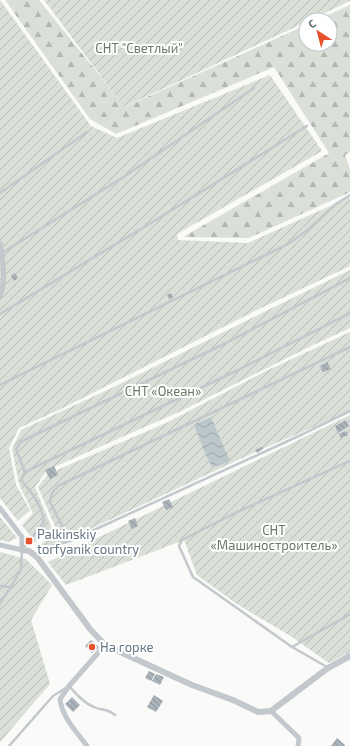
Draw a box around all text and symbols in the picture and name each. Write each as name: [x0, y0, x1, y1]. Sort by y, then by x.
north arrow: [298, 12, 338, 52]
text: С: [305, 16, 319, 31]
park label: СНТ "Светлый": [95, 40, 183, 56]
park label: СНТ «Океан»: [125, 383, 201, 399]
park label: СНТ «Машиностроитель»: [211, 522, 337, 553]
place label: Palkinskiy torfyanik country: [37, 526, 139, 557]
marker: Palkinskiy torfyanik country: [24, 536, 34, 546]
place label: На горке: [100, 639, 154, 655]
marker: На горке: [87, 642, 97, 652]

